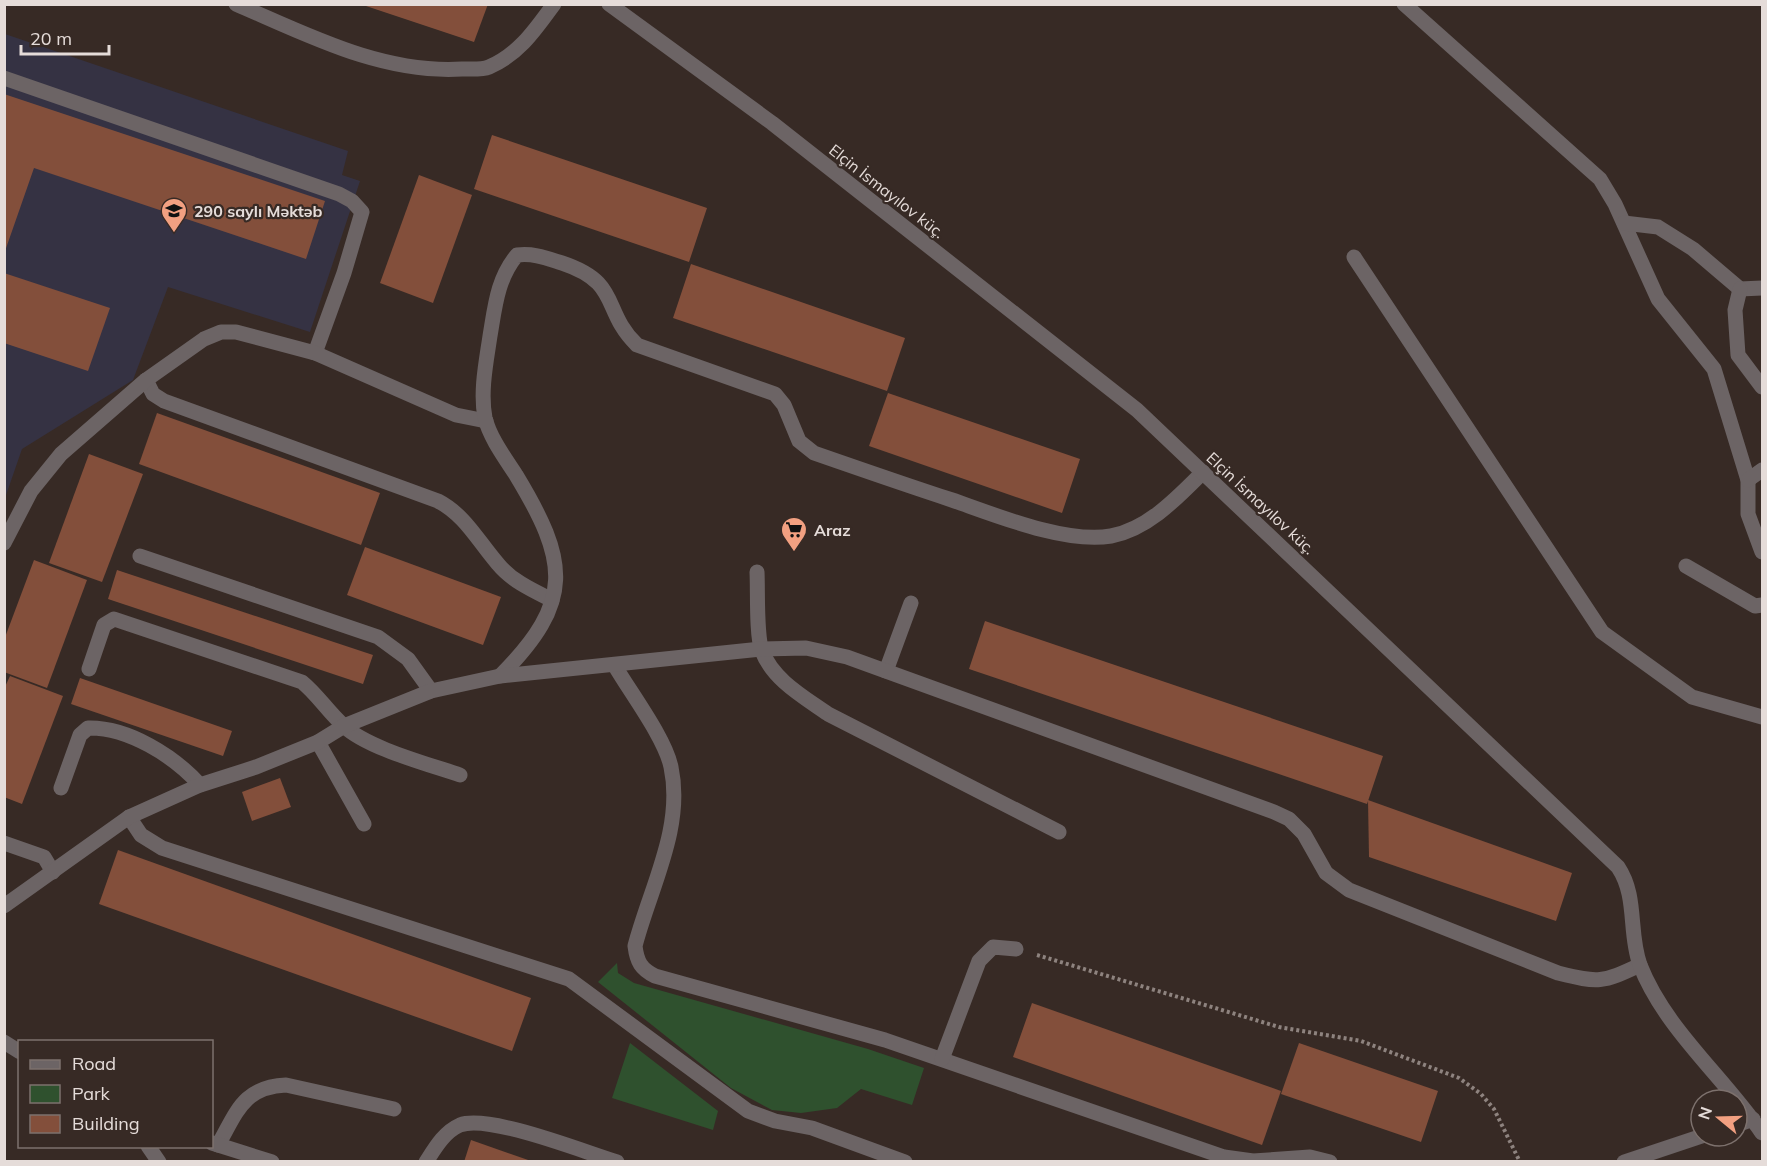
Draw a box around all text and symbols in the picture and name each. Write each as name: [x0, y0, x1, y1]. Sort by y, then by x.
scale bar: [21, 18, 110, 56]
text: 20 m: [30, 27, 72, 50]
street label: Elçin İsmayılov küç.: [825, 140, 949, 242]
school or university icon: 290 saylı Məktəb: [159, 196, 189, 234]
place label: 290 saylı Məktəb: [194, 201, 322, 221]
street label: Elçin İsmayılov küç.: [1203, 448, 1319, 558]
supermarket icon: Araz: [779, 515, 809, 553]
place label: Araz: [814, 520, 851, 540]
legend: [18, 1040, 213, 1148]
text: Road: [72, 1052, 116, 1075]
text: Park: [72, 1082, 111, 1105]
north arrow: [1689, 1088, 1749, 1148]
text: N: [1693, 1104, 1716, 1122]
text: Building: [72, 1112, 140, 1135]

